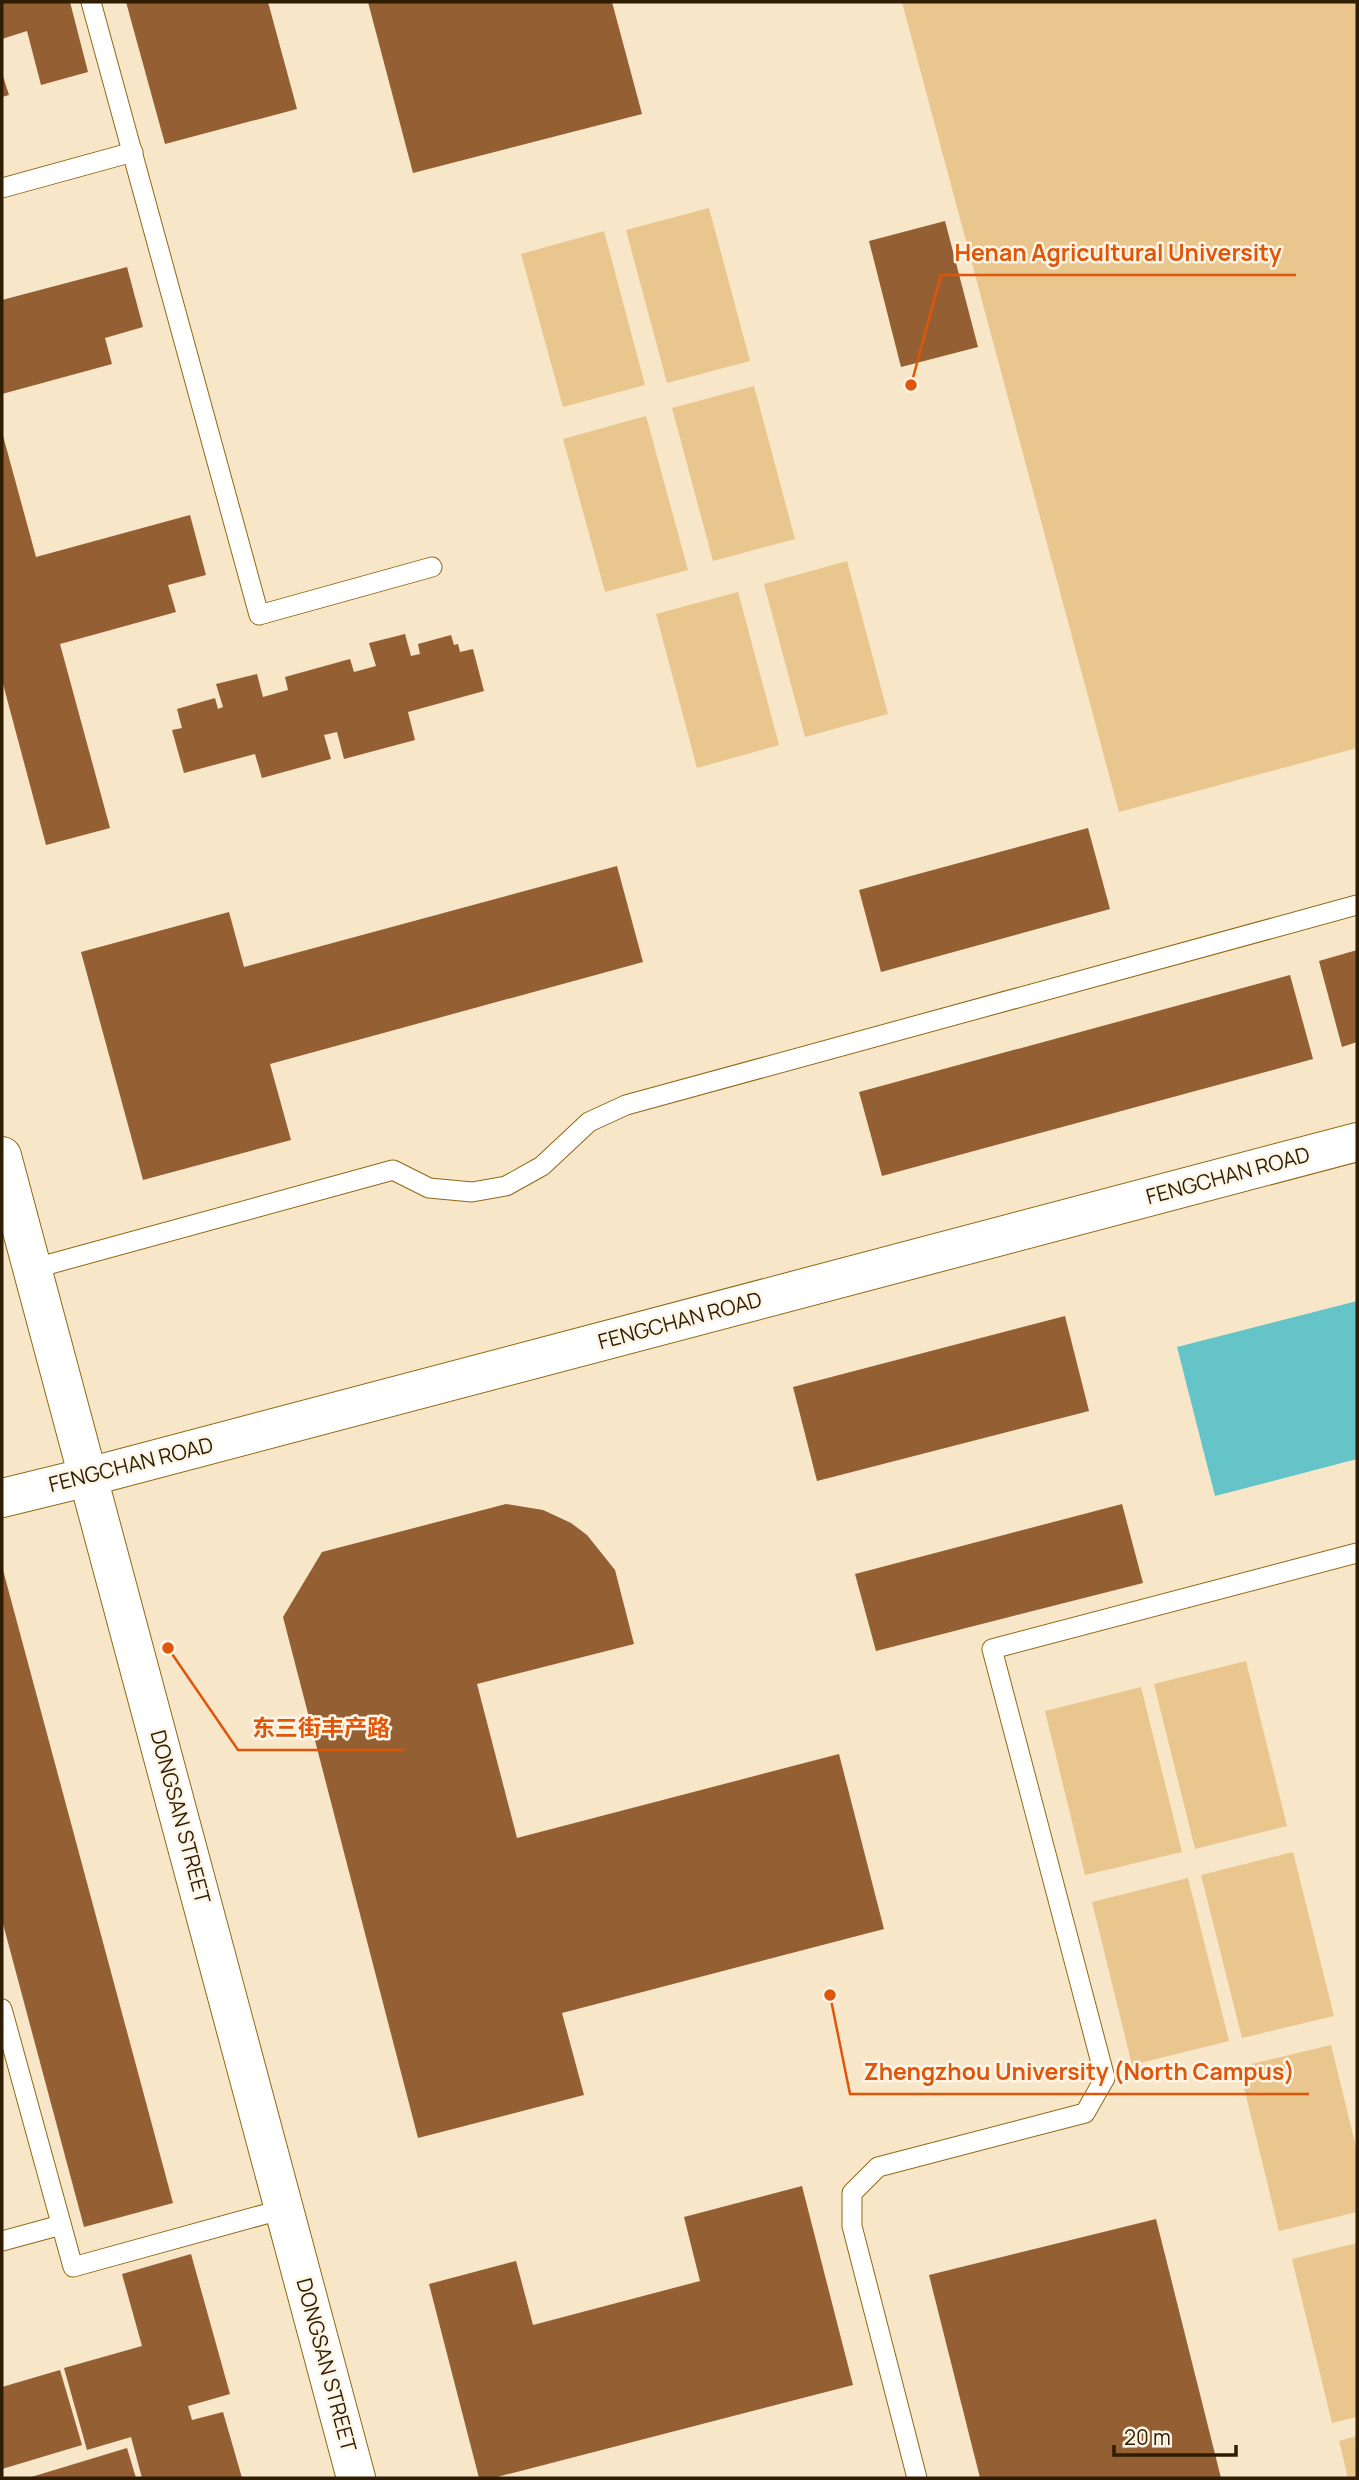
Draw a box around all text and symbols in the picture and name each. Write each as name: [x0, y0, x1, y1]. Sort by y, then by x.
callout: Henan Agricultural University: [941, 231, 1296, 275]
text: Henan Agricultural University: [954, 236, 1282, 268]
street label: FENGCHAN ROAD: [1143, 1140, 1313, 1210]
street label: FENGCHAN ROAD: [595, 1285, 765, 1355]
street label: FENGCHAN ROAD: [46, 1430, 216, 1498]
callout: 东三街丰产路: [238, 1706, 404, 1750]
text: 东三街丰产路: [252, 1711, 390, 1743]
street label: DONGSAN STREET: [144, 1727, 218, 1907]
callout: Zhengzhou University (North Campus): [850, 2050, 1309, 2094]
text: Zhengzhou University (North Campus): [863, 2055, 1295, 2087]
street label: DONGSAN STREET: [290, 2275, 364, 2455]
scale bar: [1114, 2414, 1236, 2458]
text: 20 m: [1124, 2423, 1171, 2451]

